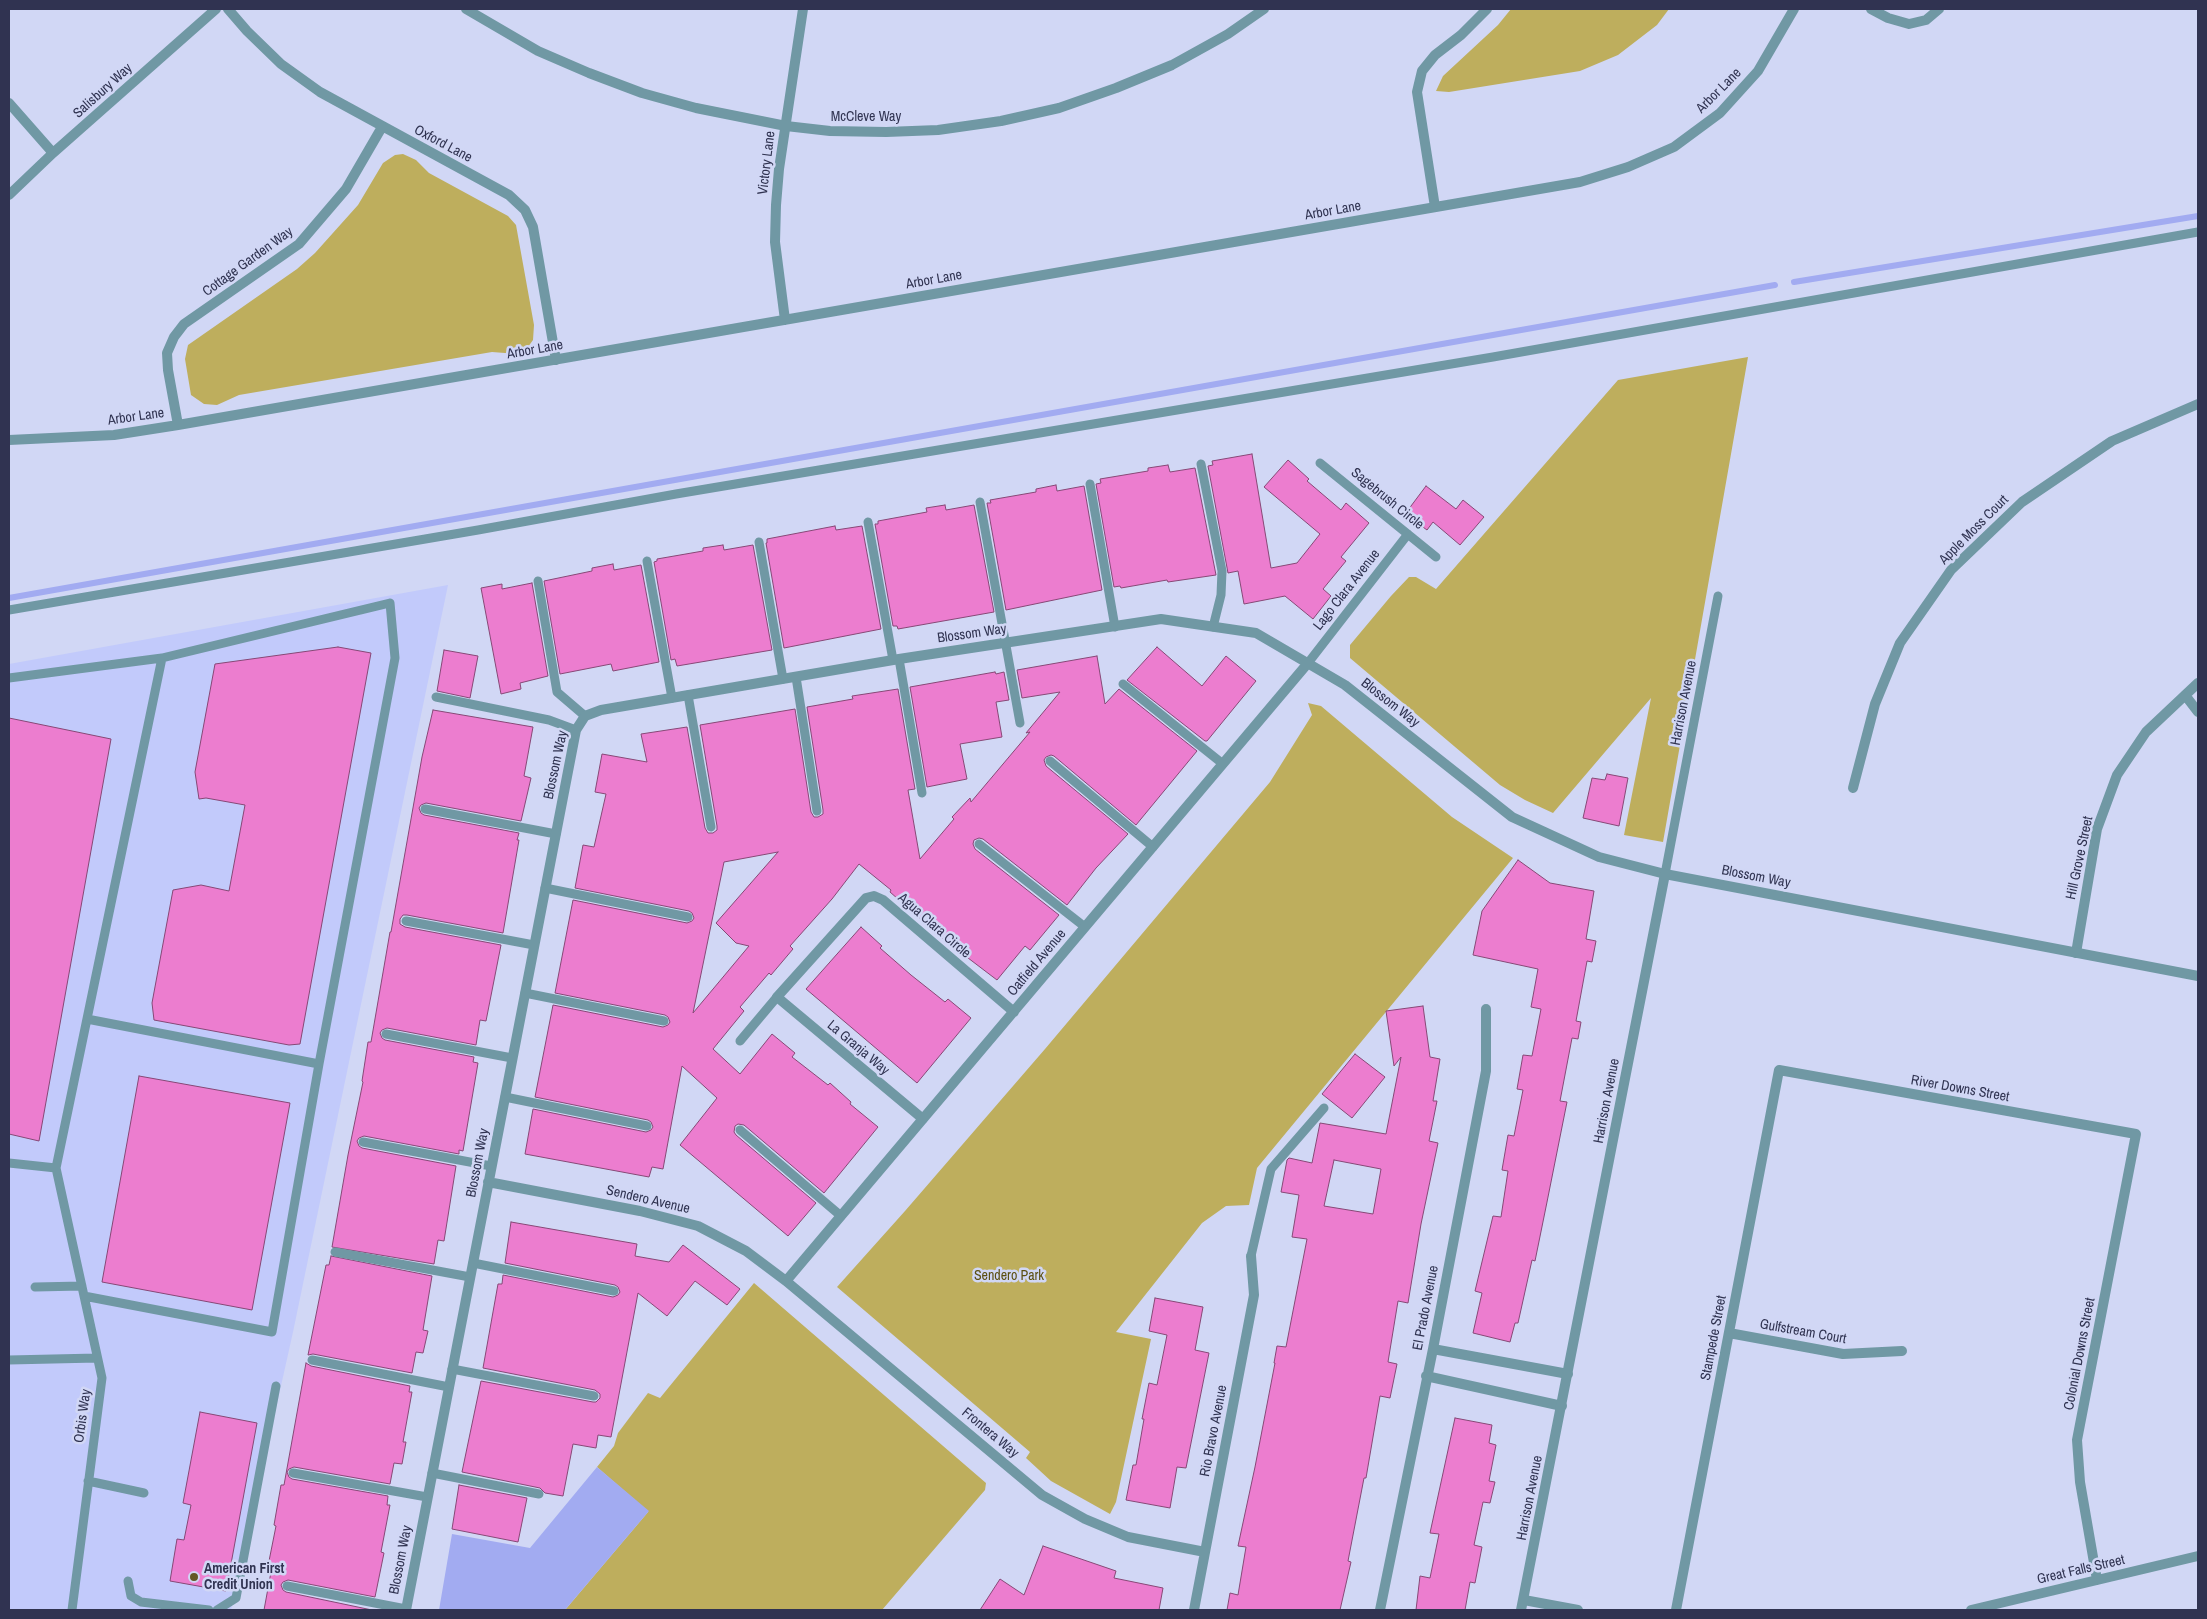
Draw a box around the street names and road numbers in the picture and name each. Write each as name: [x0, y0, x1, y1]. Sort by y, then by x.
street label: Salisbury Way: [70, 60, 136, 122]
street label: Arbor Lane: [1693, 65, 1745, 117]
street label: McCleve Way: [831, 109, 901, 125]
street label: Oxford Lane: [411, 122, 475, 166]
street label: Victory Lane: [755, 130, 779, 196]
street label: Arbor Lane: [1304, 198, 1362, 224]
street label: Cottage Garden Way: [200, 224, 296, 300]
street label: Arbor Lane: [905, 267, 963, 293]
street label: Arbor Lane: [506, 337, 564, 363]
street label: Arbor Lane: [107, 405, 165, 429]
street label: Sagebrush Circle: [1347, 465, 1427, 533]
street label: Apple Moss Court: [1936, 492, 2012, 568]
street label: Lago Clara Avenue: [1310, 546, 1384, 634]
street label: Blossom Way: [936, 621, 1008, 647]
street label: Harrison Avenue: [1668, 659, 1700, 747]
street label: Blossom Way: [1357, 675, 1423, 731]
street label: Blossom Way: [541, 729, 571, 801]
street label: Hill Grove Street: [2063, 815, 2097, 901]
street label: Blossom Way: [1720, 862, 1792, 892]
street label: Agua Clara Circle: [894, 890, 974, 962]
street label: Oatfield Avenue: [1004, 926, 1070, 1000]
street label: La Granja Way: [823, 1017, 893, 1079]
street label: Harrison Avenue: [1591, 1057, 1623, 1145]
street label: River Downs Street: [1910, 1072, 2010, 1106]
street label: Blossom Way: [463, 1127, 493, 1199]
street label: Sendero Avenue: [605, 1182, 691, 1218]
street label: El Prado Avenue: [1410, 1264, 1442, 1352]
street label: Stampede Street: [1698, 1294, 1730, 1382]
street label: Colonial Downs Street: [2061, 1296, 2099, 1412]
street label: Gulfstream Court: [1759, 1316, 1847, 1348]
street label: Rio Bravo Avenue: [1197, 1384, 1231, 1478]
street label: Orbis Way: [71, 1388, 95, 1444]
street label: Frontera Way: [958, 1404, 1022, 1462]
street label: Harrison Avenue: [1514, 1454, 1546, 1542]
street label: Blossom Way: [386, 1524, 416, 1596]
street label: Great Falls Street: [2036, 1552, 2126, 1588]

